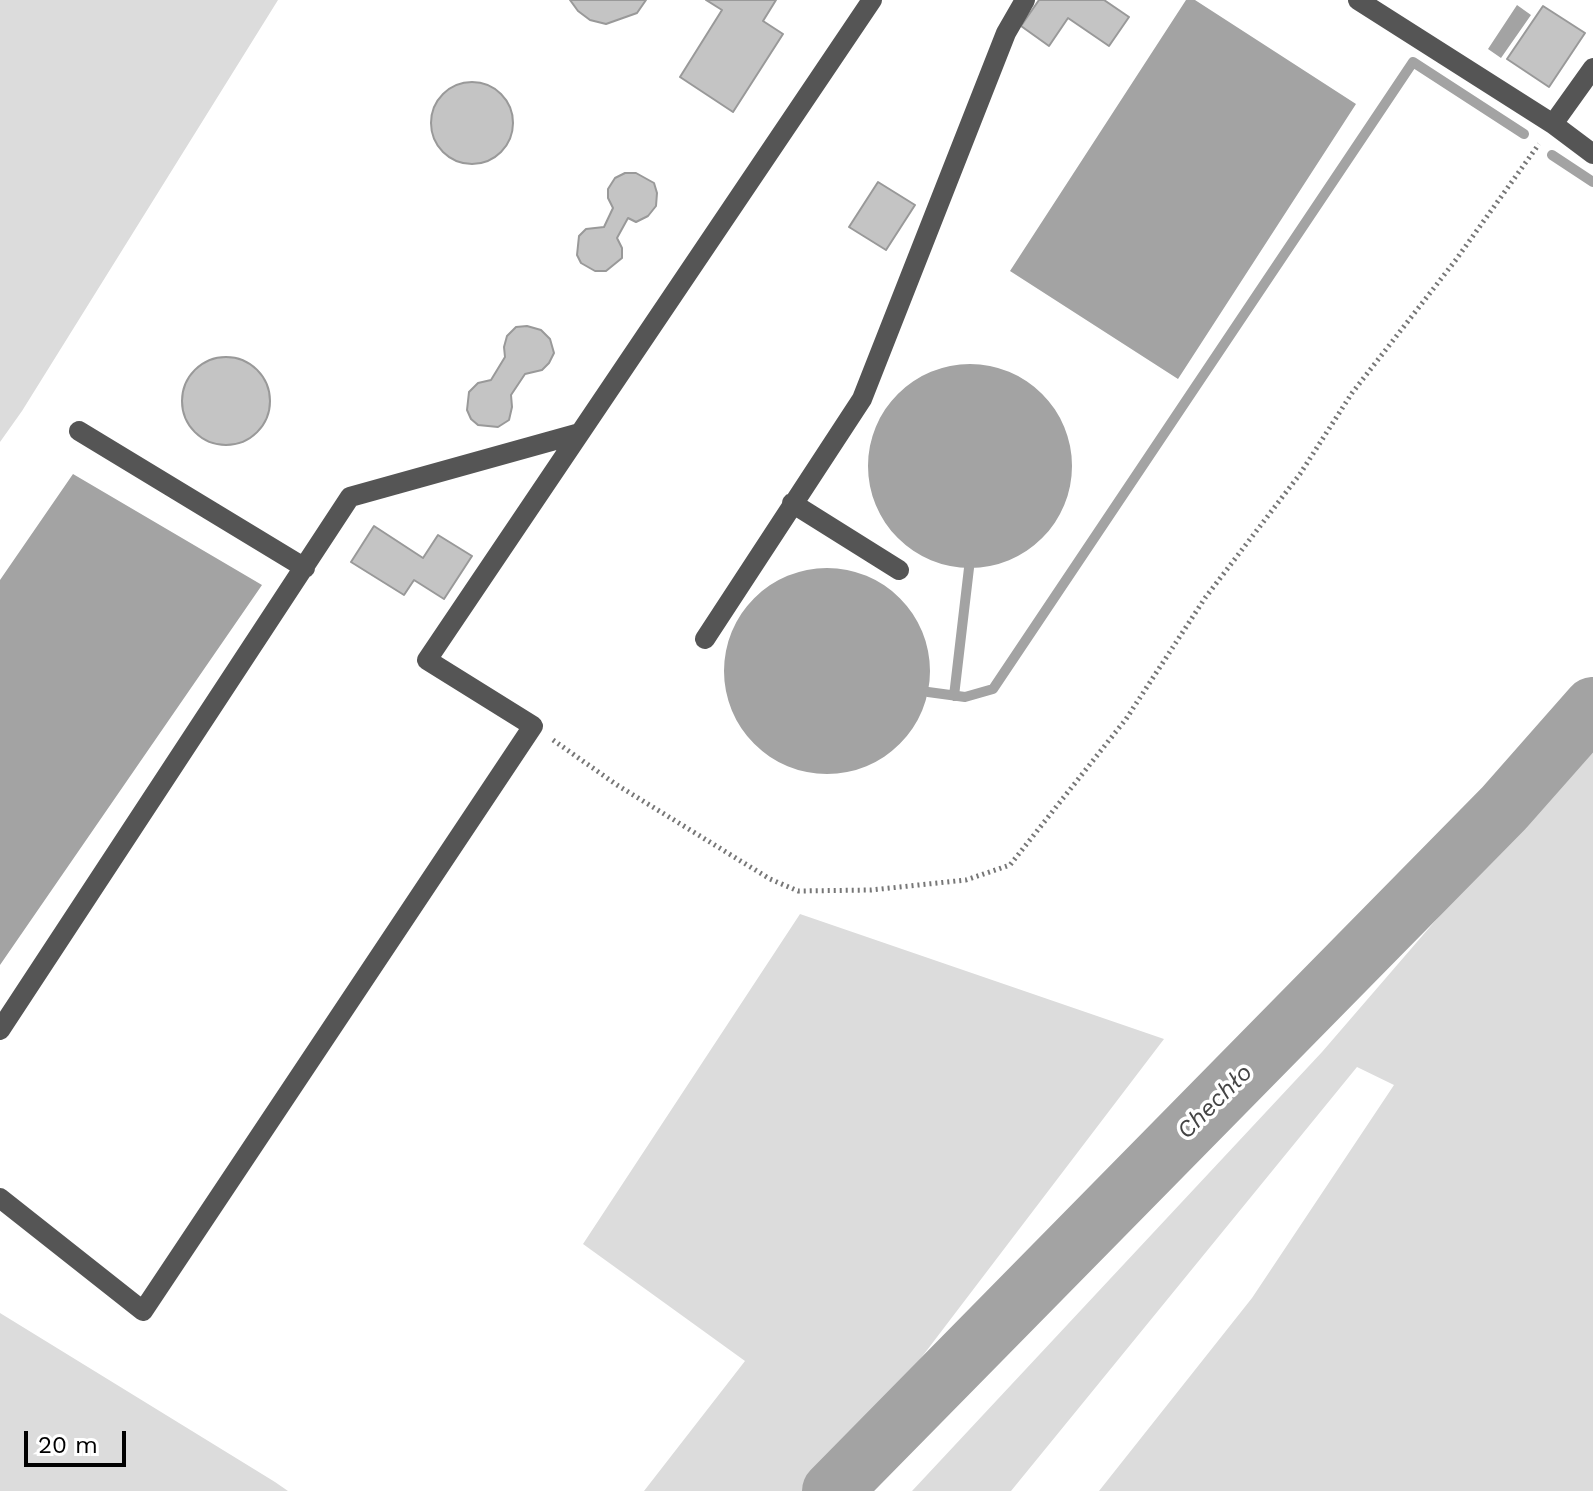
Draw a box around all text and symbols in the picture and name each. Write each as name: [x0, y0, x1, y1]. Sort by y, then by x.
water label: Chechło: [1172, 1059, 1258, 1145]
scale bar: [28, 1415, 130, 1465]
text: 20 m: [38, 1431, 98, 1459]

